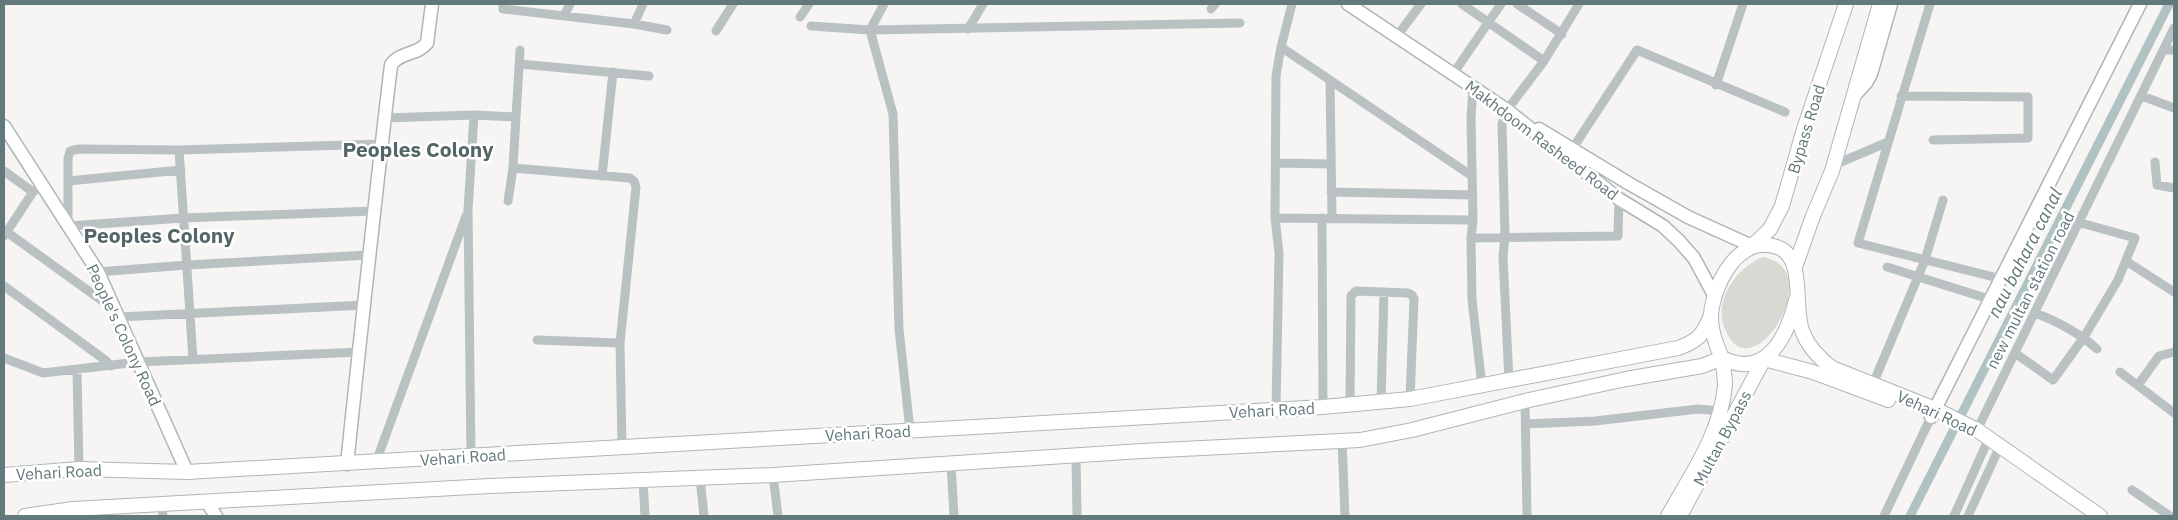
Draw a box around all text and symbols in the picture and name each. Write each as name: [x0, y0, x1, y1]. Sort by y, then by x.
street label: Makhdoom Rasheed Road: [1461, 76, 1623, 204]
street label: Bypass Road: [1783, 82, 1829, 176]
district label: Peoples Colony: [343, 135, 494, 163]
water label: nau bahara canal: [1982, 184, 2067, 321]
street label: new multan station road: [1982, 208, 2078, 372]
district label: Peoples Colony: [84, 221, 235, 249]
street label: People's Colony Road: [82, 261, 166, 409]
street label: Vehari Road: [1894, 386, 1980, 440]
street label: Multan Bypass: [1689, 387, 1755, 489]
street label: Vehari Road: [1228, 398, 1316, 422]
street label: Vehari Road: [824, 421, 912, 445]
street label: Vehari Road: [419, 444, 507, 470]
street label: Vehari Road: [15, 460, 103, 484]

